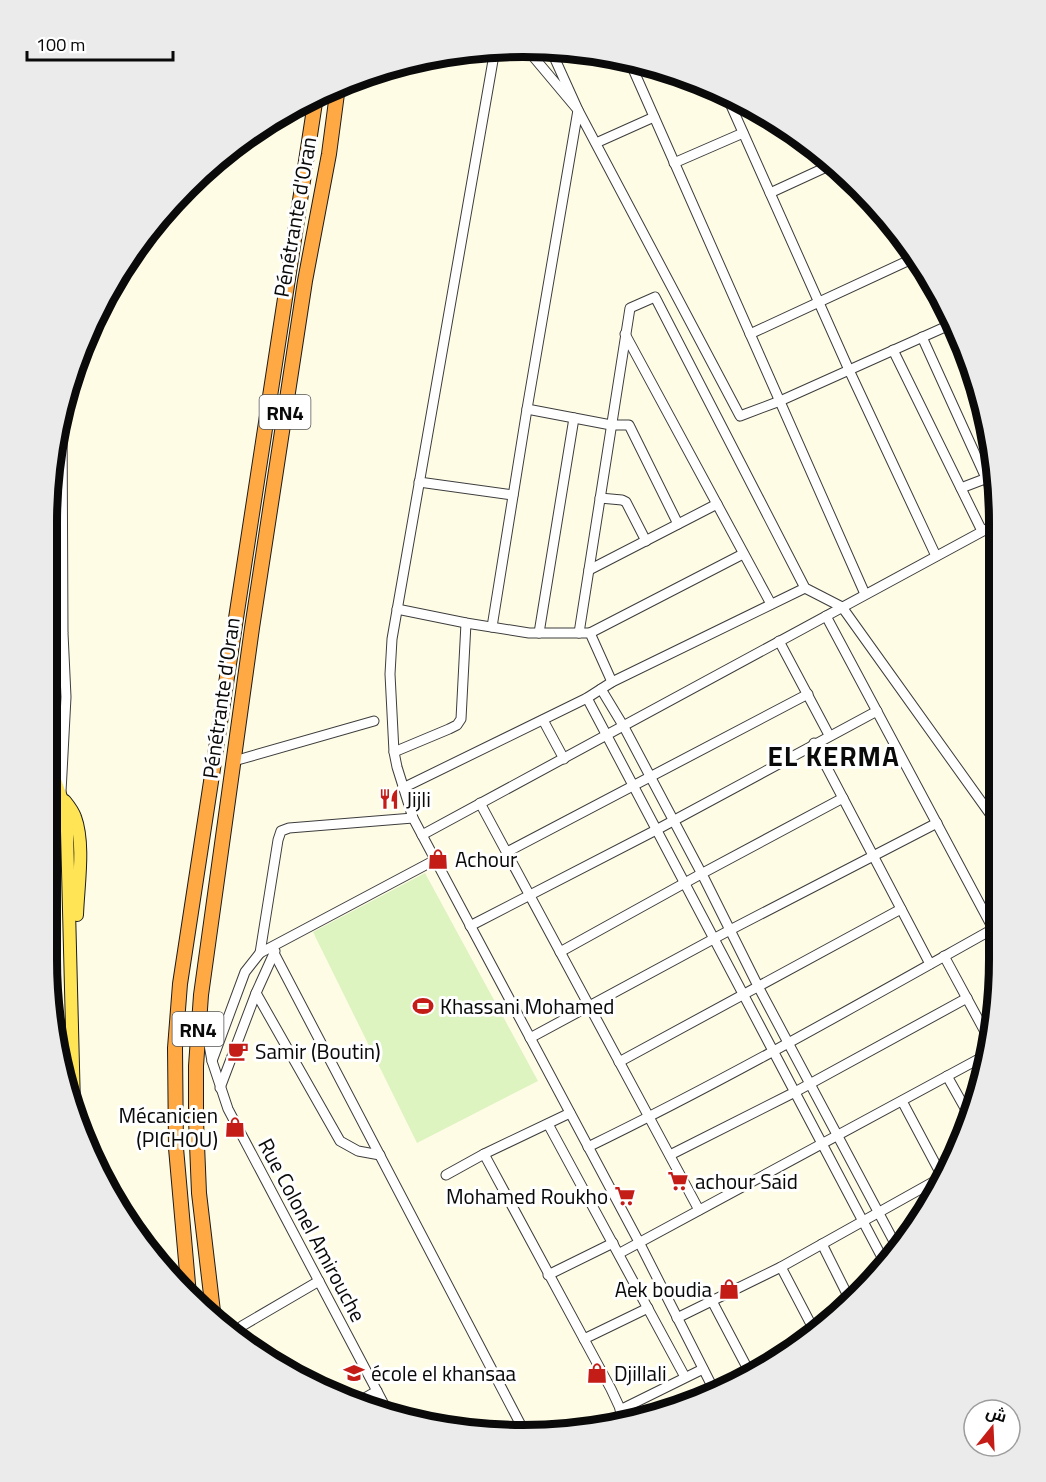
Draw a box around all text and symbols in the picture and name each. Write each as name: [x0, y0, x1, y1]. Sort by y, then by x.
scale bar: [27, 24, 172, 62]
text: 100 m: [36, 28, 85, 61]
street label: Pénétrante d'Oran: [262, 134, 328, 300]
road number: RN4: [260, 395, 310, 429]
street label: Pénétrante d'Oran: [190, 615, 252, 781]
district label: EL KERMA: [768, 731, 900, 781]
place label: Jijli: [406, 780, 431, 819]
restaurant icon: Jijli: [377, 787, 401, 811]
place label: Achour: [455, 840, 517, 879]
shop icon: Achour: [426, 847, 450, 871]
place label: Khassani Mohamed: [440, 987, 614, 1026]
sports icon: Khassani Mohamed: [411, 994, 435, 1018]
road number: RN4: [172, 1012, 224, 1046]
place label: Samir (Boutin): [255, 1032, 381, 1071]
cafe icon: Samir (Boutin): [226, 1039, 250, 1063]
place label: Mécanicien (PICHOU): [119, 1096, 218, 1159]
shop icon: Mécanicien (PICHOU): [223, 1115, 247, 1139]
street label: Rue Colonel Amirouche: [247, 1131, 377, 1329]
place label: achour Said: [695, 1162, 798, 1201]
supermarket icon: achour Said: [666, 1169, 690, 1193]
place label: Mohamed Roukho: [446, 1177, 608, 1216]
supermarket icon: Mohamed Roukho: [613, 1184, 637, 1208]
place label: Aek boudia: [615, 1270, 712, 1309]
shop icon: Aek boudia: [717, 1277, 741, 1301]
place label: école el khansaa: [371, 1354, 517, 1393]
place label: Djillali: [614, 1354, 667, 1393]
school or university icon: école el khansaa: [342, 1361, 366, 1385]
shop icon: Djillali: [585, 1361, 609, 1385]
text: ش: [982, 1396, 1011, 1431]
north arrow: [962, 1398, 1022, 1458]

